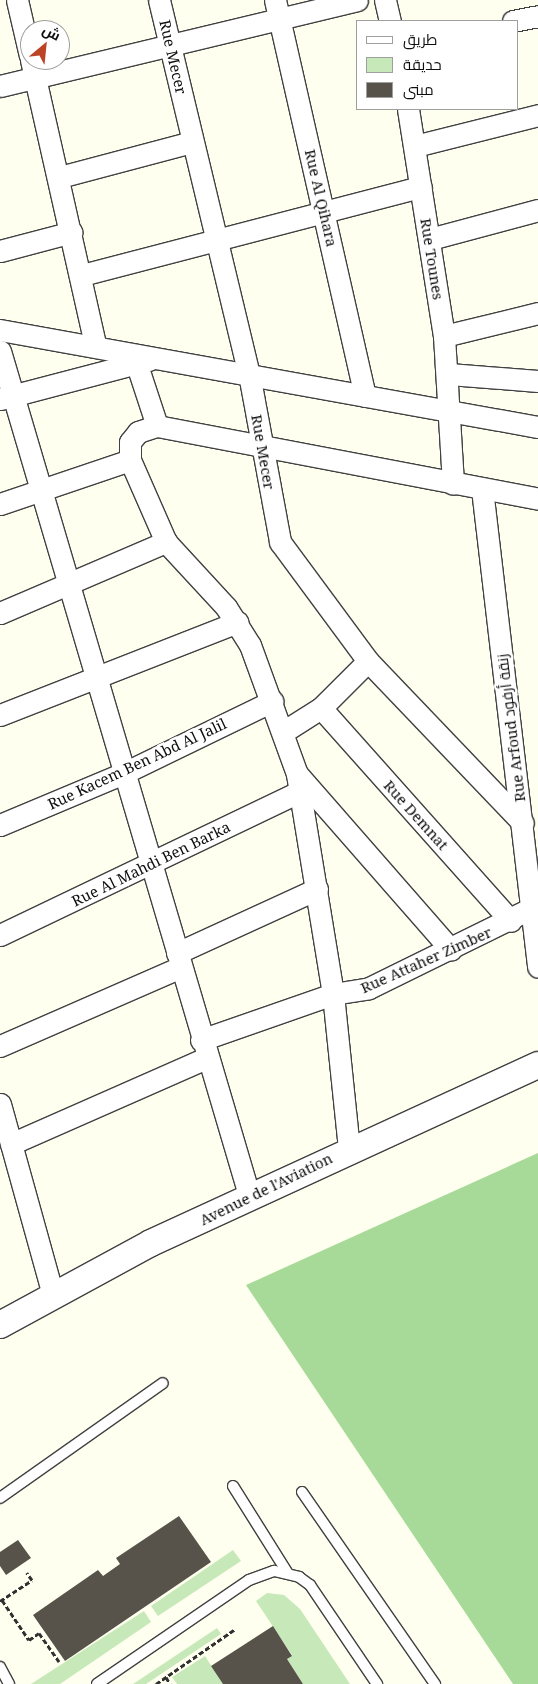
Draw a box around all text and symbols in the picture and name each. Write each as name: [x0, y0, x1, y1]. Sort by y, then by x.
street label: Rue Mecer: [156, 18, 190, 96]
north arrow: [20, 20, 70, 70]
text: ش: [39, 20, 64, 45]
legend: [356, 20, 518, 110]
text: طريق: [403, 29, 437, 49]
text: حديقة: [403, 54, 442, 74]
text: مبنى: [403, 79, 434, 99]
street label: Rue Al Qihara: [301, 147, 341, 249]
street label: Rue Tounes: [417, 217, 447, 301]
street label: Rue Mecer: [248, 413, 278, 491]
street label: Rue Arfoud زنقة أرفود: [493, 653, 529, 803]
street label: Rue Kacem Ben Abd Al Jalil: [45, 715, 229, 813]
street label: Rue Demnat: [380, 776, 452, 854]
street label: Rue Al Mahdi Ben Barka: [69, 818, 233, 910]
street label: Rue Attaher Zimber: [358, 923, 494, 997]
street label: Avenue de l'Aviation: [197, 1149, 335, 1229]

